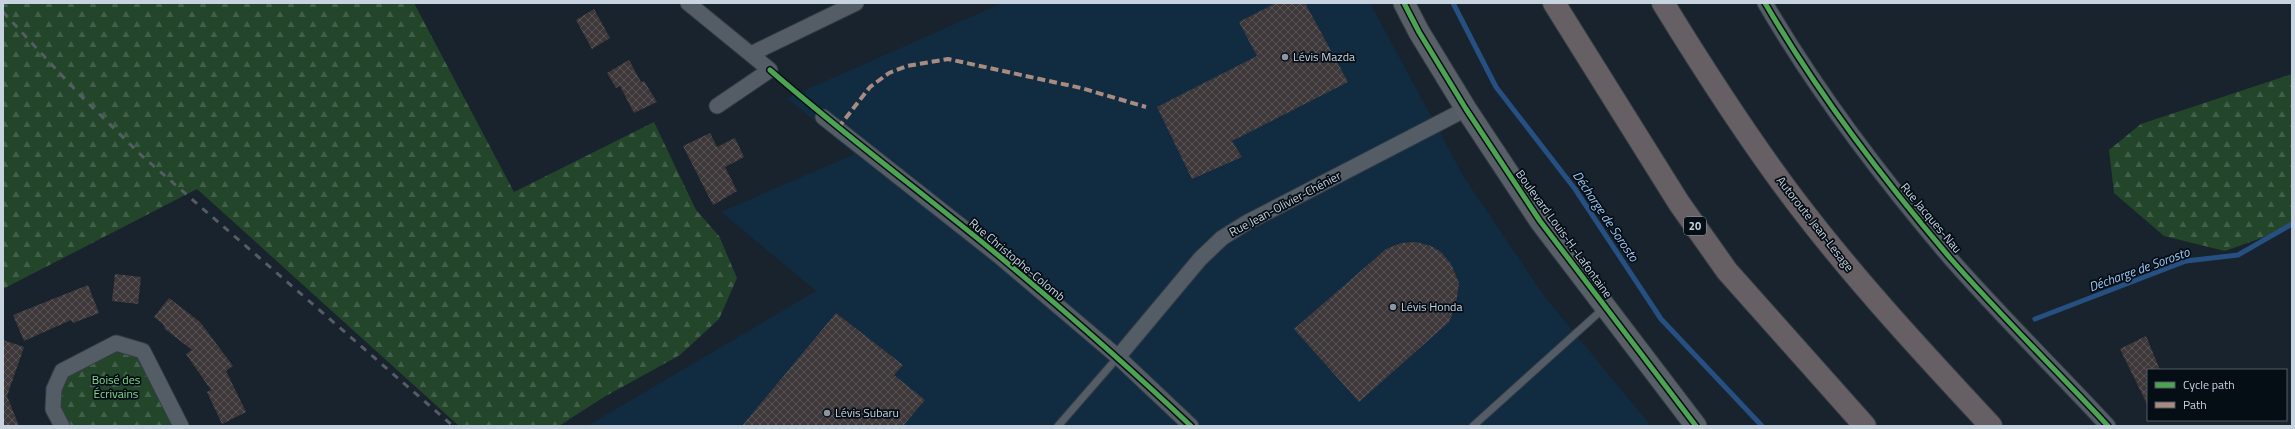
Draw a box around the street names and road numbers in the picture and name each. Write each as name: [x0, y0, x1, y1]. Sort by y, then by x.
street label: Rue Jean-Olivier-Chénier: [1225, 166, 1344, 241]
street label: Boulevard Louis-H.-Lafontaine: [1511, 166, 1618, 302]
street label: Autoroute Jean-Lesage: [1772, 172, 1859, 275]
street label: Rue Jacques-Nau: [1896, 178, 1967, 257]
street label: Rue Christophe-Colomb: [965, 214, 1070, 306]
road number: 20: [1684, 217, 1706, 235]

